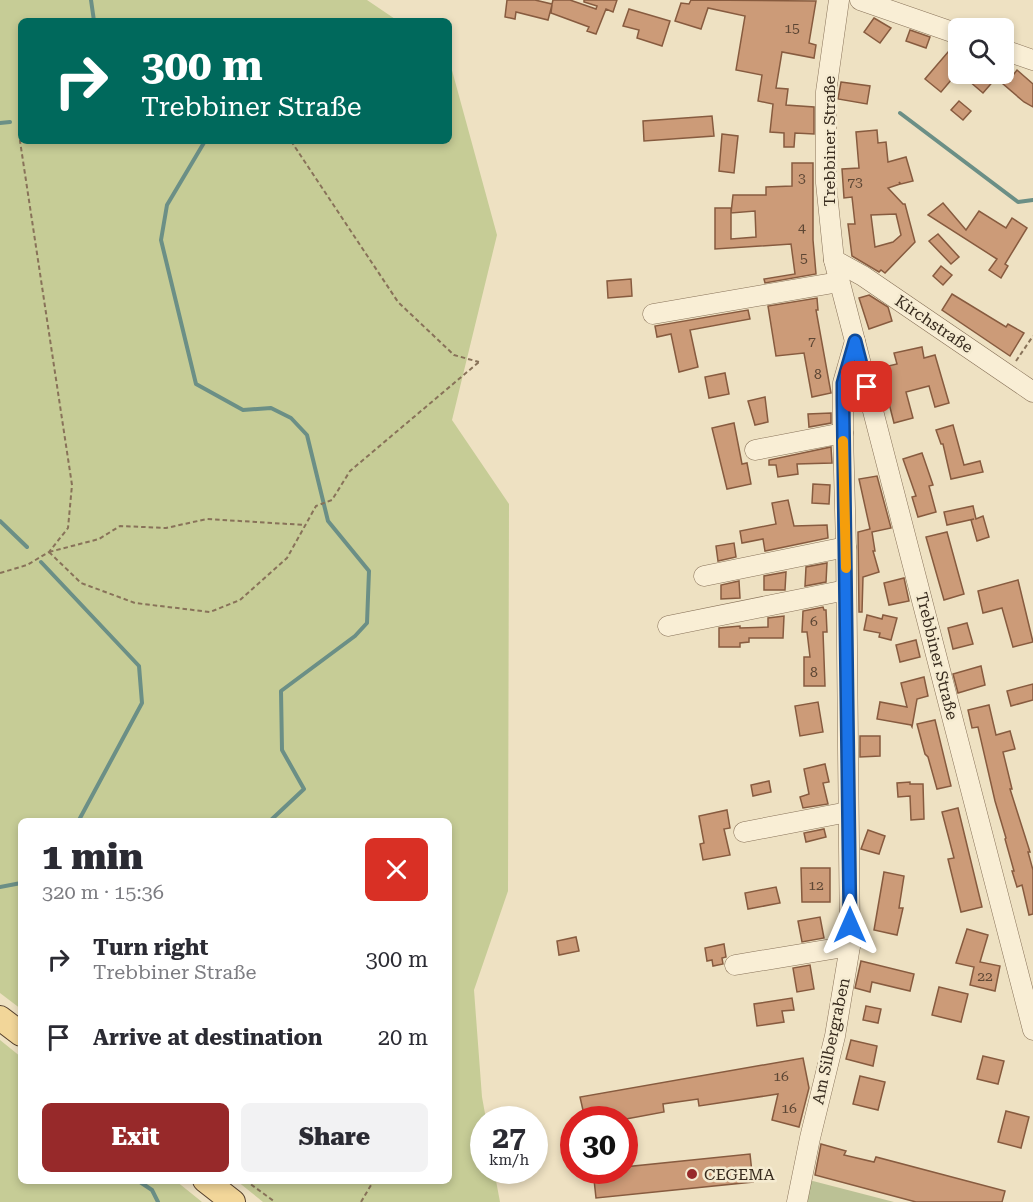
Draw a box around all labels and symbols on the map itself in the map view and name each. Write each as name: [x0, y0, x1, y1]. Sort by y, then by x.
house number: 15: [784, 20, 800, 36]
street label: Trebbiner Straße: [820, 75, 839, 206]
house number: 3: [798, 170, 806, 186]
house number: 73: [847, 174, 863, 190]
house number: 4: [798, 219, 806, 235]
house number: 5: [800, 250, 808, 266]
street label: Kirchstraße: [891, 291, 977, 357]
house number: 7: [808, 333, 816, 349]
pin: [841, 361, 892, 412]
house number: 8: [814, 366, 822, 382]
street label: Trebbiner Straße: [912, 590, 962, 722]
house number: 6: [810, 613, 818, 629]
house number: 8: [810, 664, 818, 680]
house number: 12: [808, 877, 824, 893]
position arrow: [818, 893, 882, 957]
house number: 22: [977, 968, 993, 984]
street label: Am Silbergraben: [808, 976, 854, 1106]
house number: 16: [773, 1068, 789, 1084]
house number: 16: [781, 1100, 797, 1116]
speed limit sign: 30: [560, 1106, 638, 1184]
place label: CEGEMA: [704, 1165, 775, 1184]
marker: CEGEMA: [685, 1167, 699, 1181]

